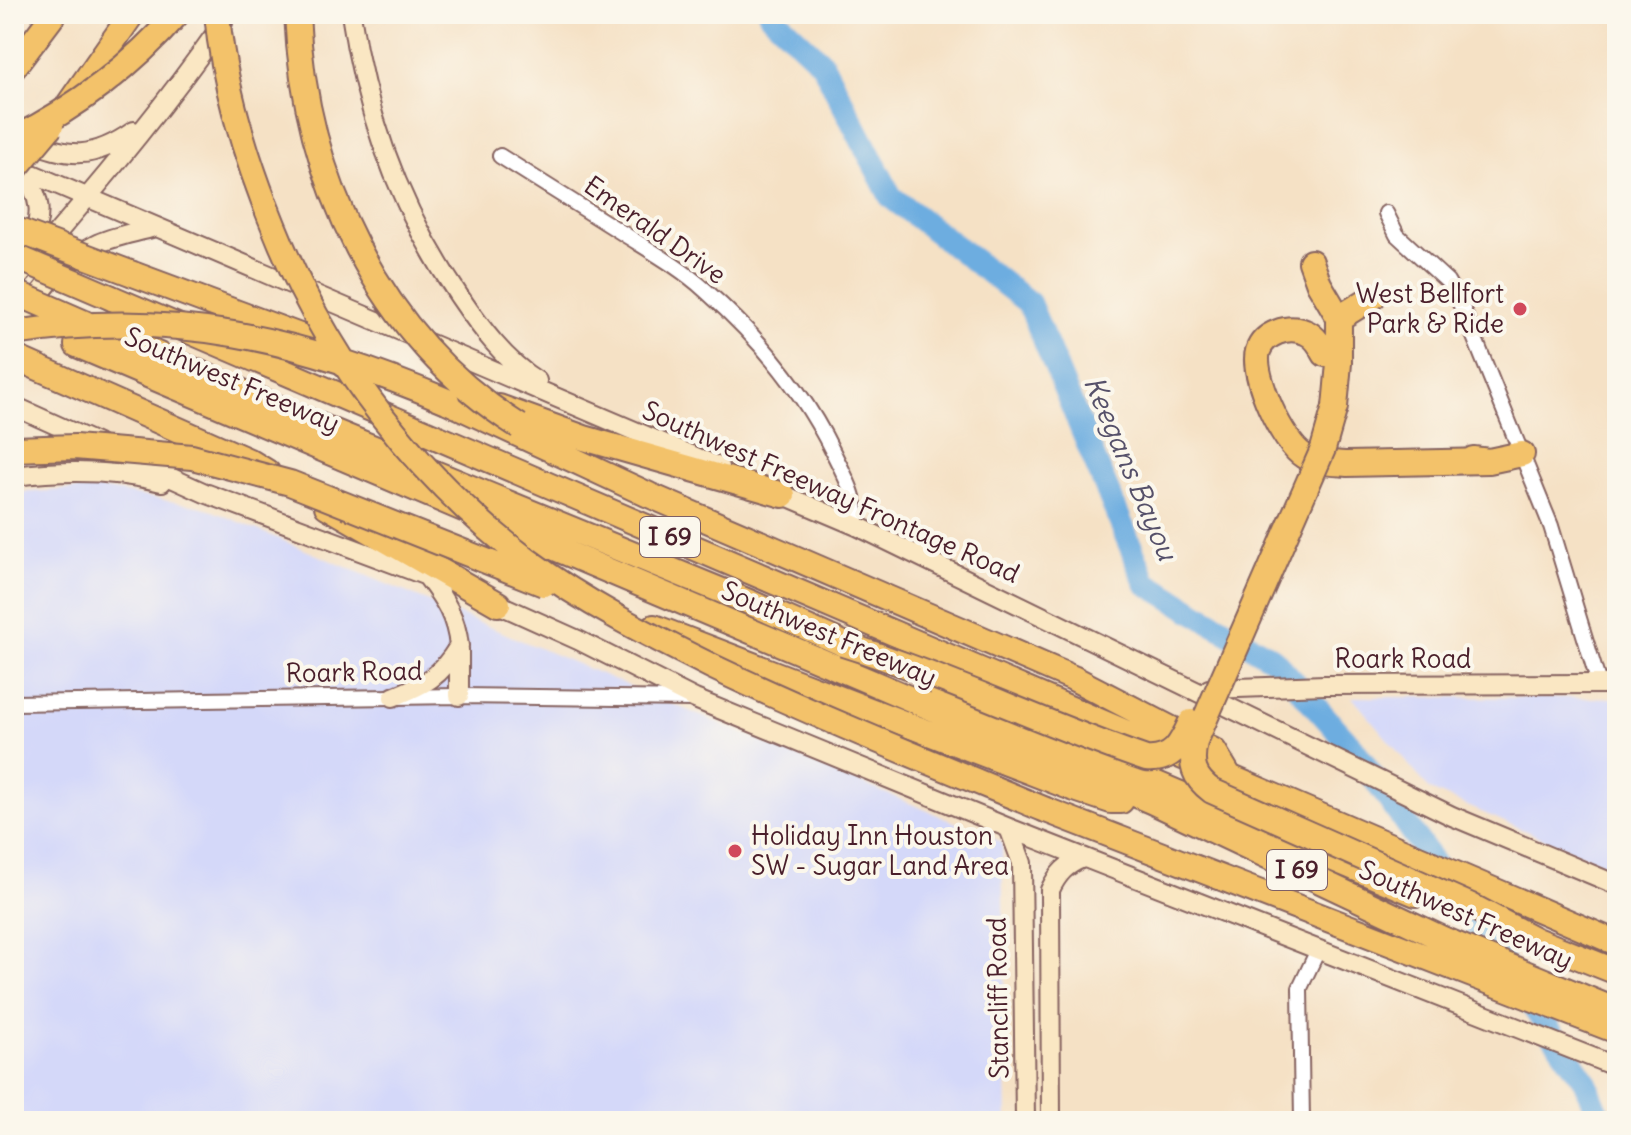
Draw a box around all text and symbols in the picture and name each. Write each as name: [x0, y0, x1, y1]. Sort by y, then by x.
street label: Emerald Drive: [578, 168, 733, 291]
place label: West Bellfort Park & Ride: [1356, 277, 1504, 340]
marker: West Bellfort Park & Ride: [1511, 300, 1529, 318]
street label: Southwest Freeway: [120, 319, 345, 440]
water label: Keegans Bayou: [1076, 371, 1187, 567]
street label: Southwest Freeway Frontage Road: [638, 393, 1025, 590]
road number: I 69: [640, 517, 700, 557]
street label: Southwest Freeway: [717, 573, 942, 694]
street label: Roark Road: [1335, 642, 1471, 675]
street label: Roark Road: [285, 654, 423, 689]
place label: Holiday Inn Houston SW - Sugar Land Area: [751, 819, 1009, 882]
marker: Holiday Inn Houston SW - Sugar Land Area: [726, 842, 744, 860]
road number: I 69: [1267, 850, 1327, 890]
street label: Southwest Freeway: [1354, 853, 1578, 976]
street label: Stancliff Road: [980, 917, 1015, 1079]

